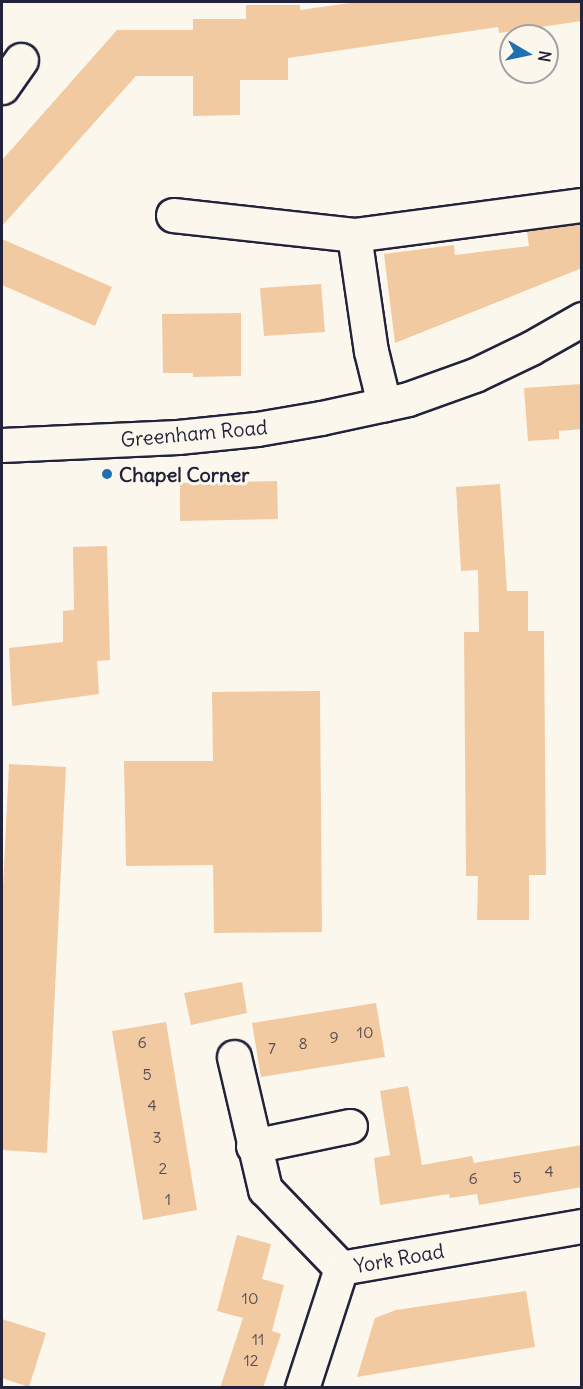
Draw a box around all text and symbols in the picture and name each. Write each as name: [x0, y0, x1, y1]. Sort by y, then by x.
north arrow: [499, 24, 559, 84]
text: N: [534, 49, 556, 64]
street label: Greenham Road: [120, 415, 268, 451]
place label: Chapel Corner: [119, 462, 249, 486]
marker: Chapel Corner: [100, 467, 114, 481]
house number: 10: [357, 1022, 373, 1042]
house number: 9: [329, 1027, 339, 1047]
house number: 6: [137, 1032, 147, 1052]
house number: 8: [298, 1033, 308, 1053]
house number: 7: [268, 1038, 276, 1058]
house number: 5: [142, 1064, 152, 1084]
house number: 4: [147, 1095, 157, 1115]
house number: 3: [152, 1127, 162, 1147]
house number: 2: [159, 1158, 167, 1178]
house number: 4: [544, 1161, 554, 1181]
house number: 5: [512, 1167, 522, 1187]
house number: 6: [468, 1168, 478, 1188]
house number: 1: [165, 1189, 171, 1209]
street label: York Road: [352, 1238, 446, 1278]
house number: 10: [242, 1288, 258, 1308]
house number: 11: [252, 1329, 264, 1349]
house number: 12: [243, 1350, 259, 1370]

